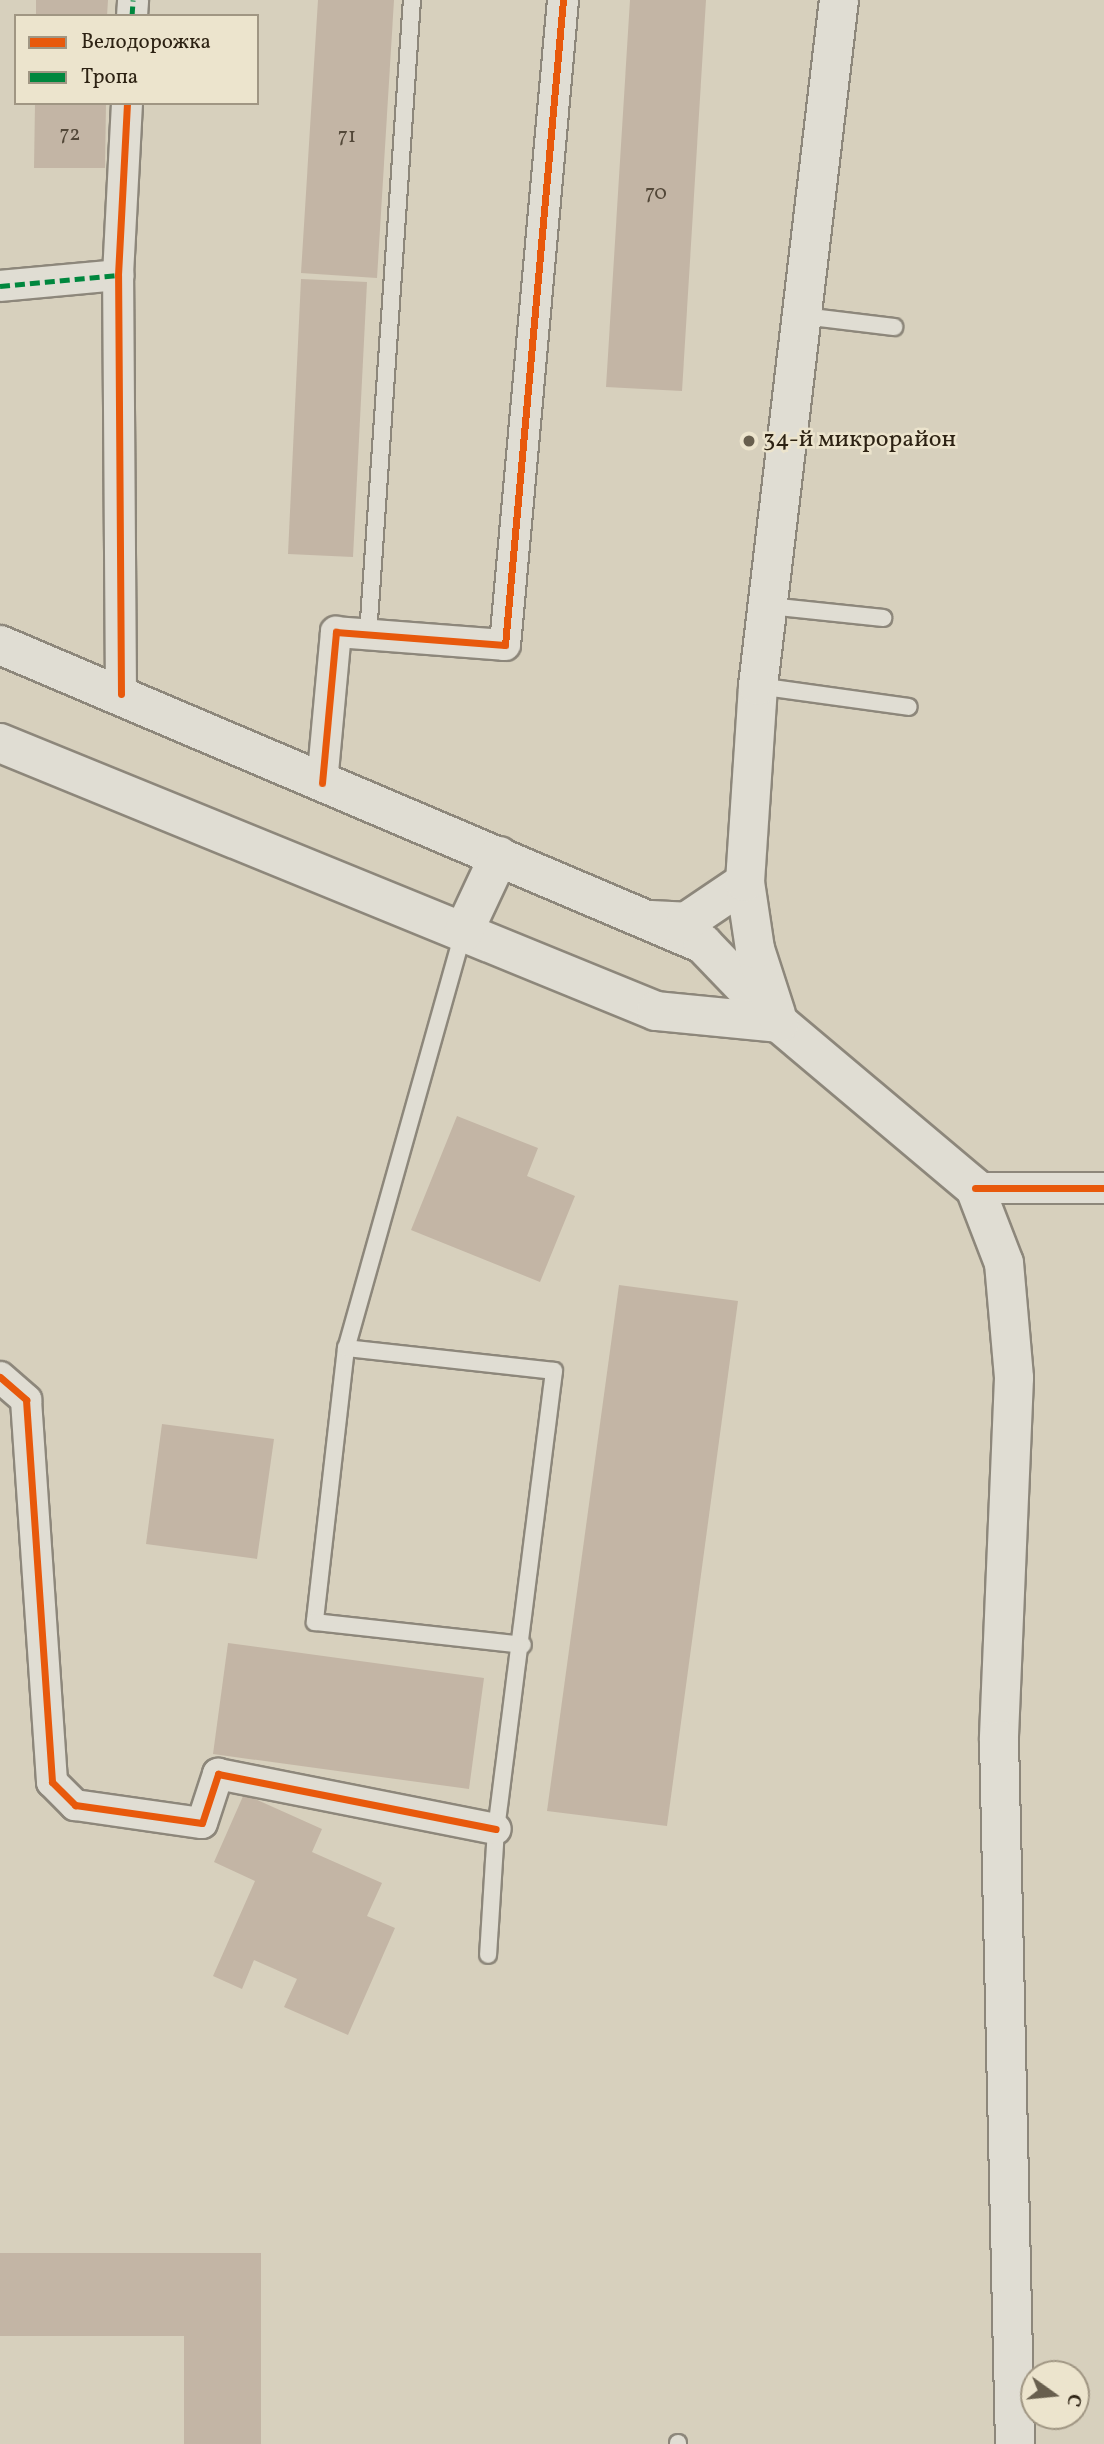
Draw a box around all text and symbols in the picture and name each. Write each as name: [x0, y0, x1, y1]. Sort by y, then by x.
legend: [14, 14, 259, 105]
text: Велодорожка: [81, 28, 211, 57]
text: Тропа: [81, 63, 138, 92]
house number: 72: [59, 122, 81, 148]
house number: 71: [338, 124, 356, 150]
house number: 70: [645, 181, 667, 207]
place label: 34-й микрорайон: [763, 427, 956, 455]
marker: 34-й микрорайон: [741, 433, 757, 449]
north arrow: [1020, 2360, 1090, 2430]
text: С: [1059, 2391, 1087, 2409]

